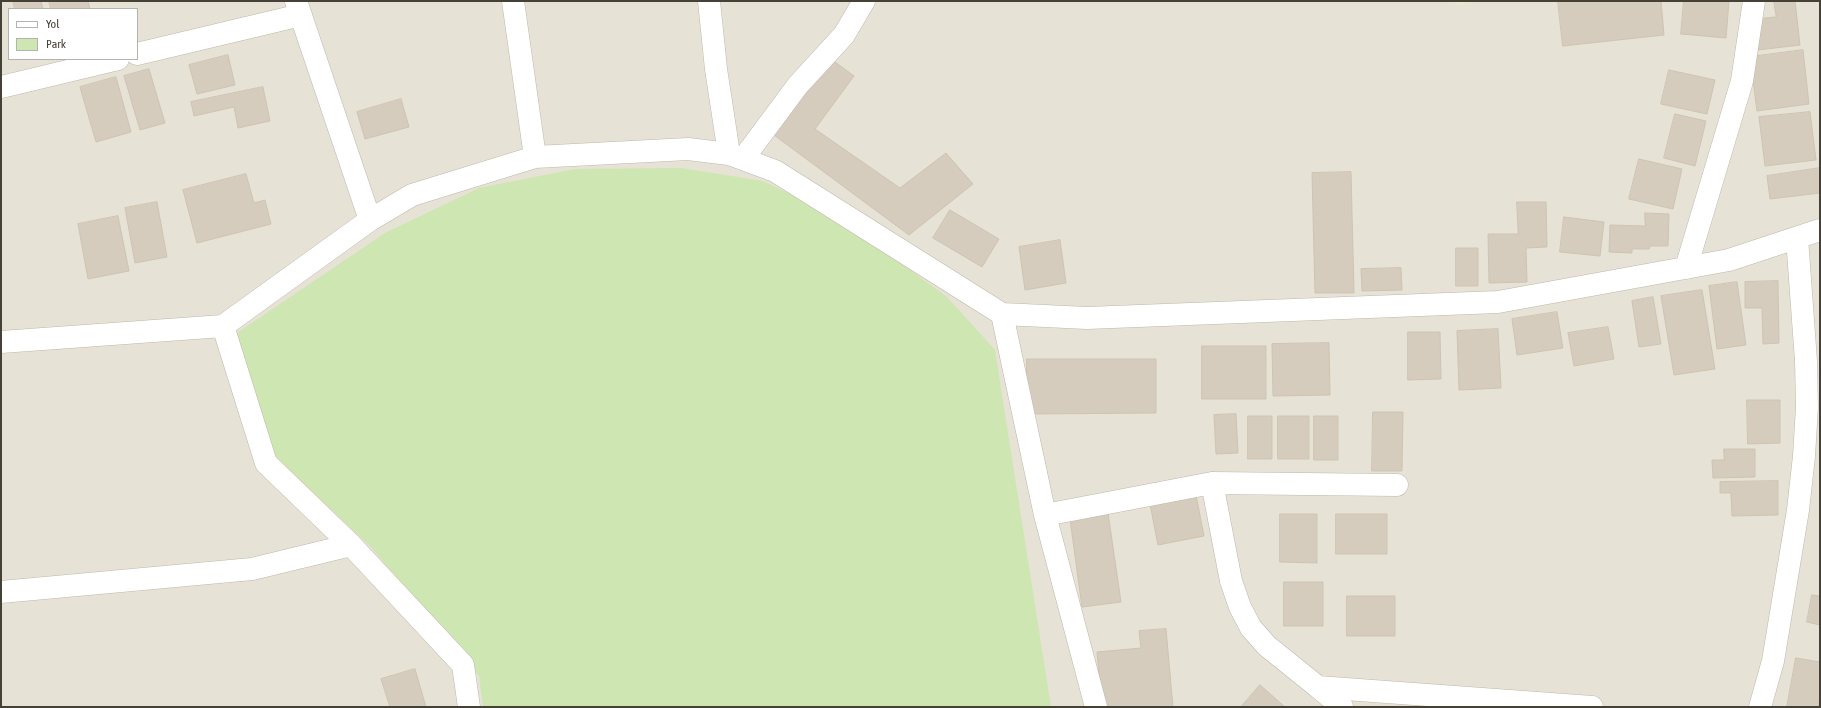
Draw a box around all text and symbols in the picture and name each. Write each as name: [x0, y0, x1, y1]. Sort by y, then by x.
legend: [8, 8, 138, 60]
text: Yol: [46, 17, 59, 31]
text: Park: [46, 37, 66, 51]

